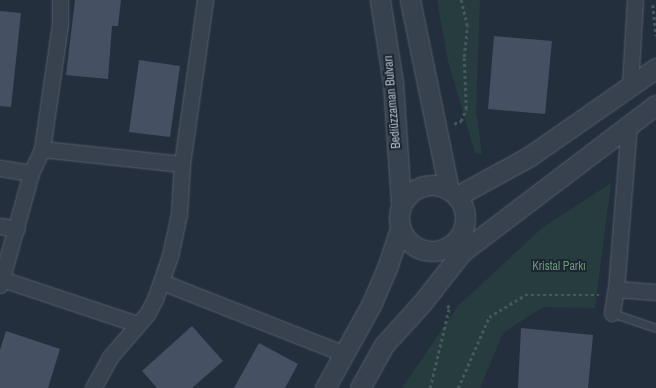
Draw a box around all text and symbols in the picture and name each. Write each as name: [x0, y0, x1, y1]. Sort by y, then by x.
street label: Bediüzzaman Bulvarı: [382, 55, 404, 149]
park label: Kristal Parkı: [532, 260, 586, 274]

